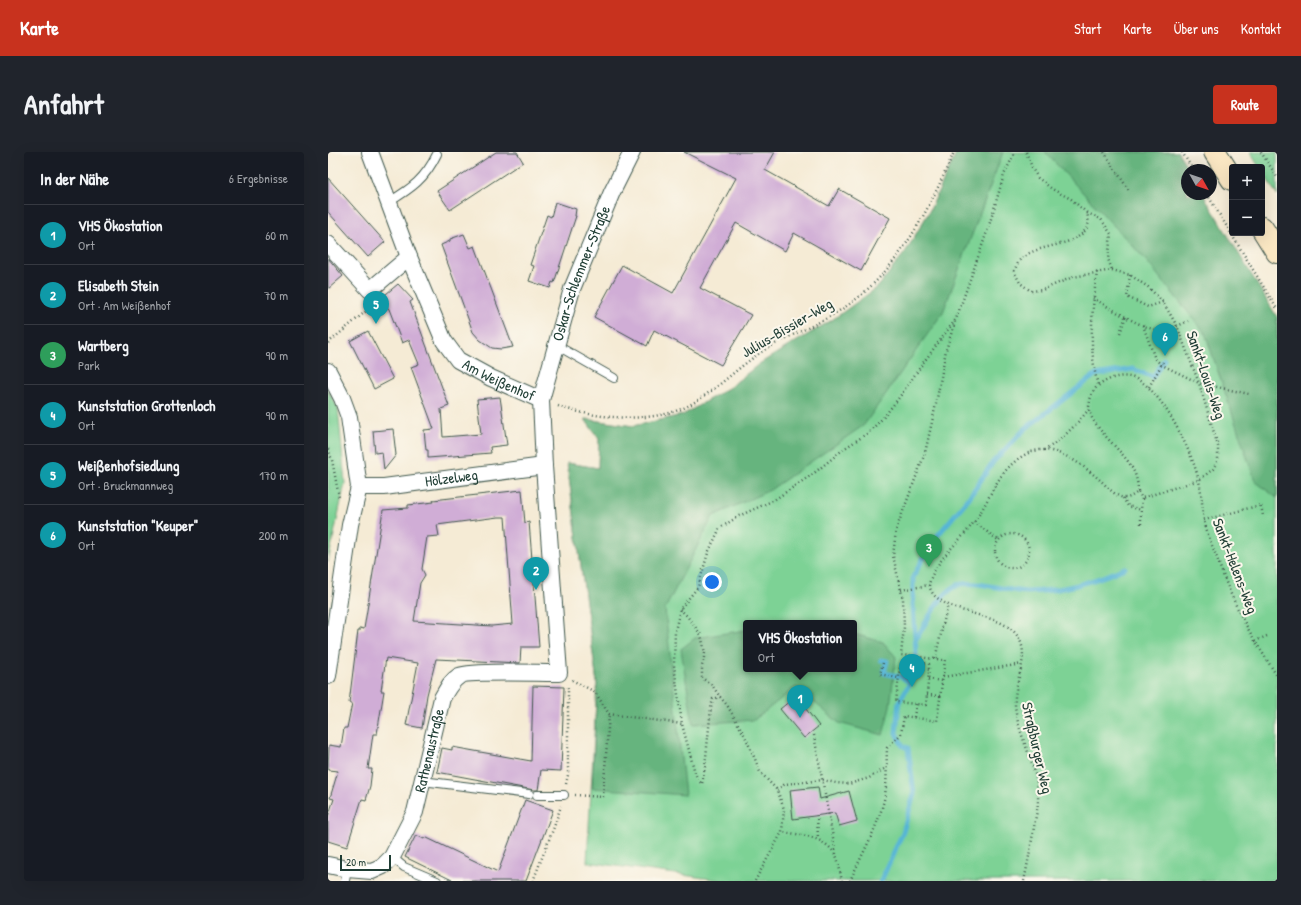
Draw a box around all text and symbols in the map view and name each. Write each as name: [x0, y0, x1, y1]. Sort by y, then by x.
text: Karte: [20, 15, 59, 41]
text: Start: [1074, 19, 1101, 38]
text: Karte: [1123, 19, 1152, 38]
text: Über uns: [1174, 19, 1219, 38]
text: Kontakt: [1241, 19, 1281, 38]
text: Anfahrt: [24, 85, 104, 123]
button: Route: [1213, 85, 1277, 124]
north arrow: [1181, 164, 1217, 200]
map controls: [1229, 164, 1265, 236]
button: +: [1229, 164, 1265, 200]
text: In der Nähe: [40, 167, 109, 190]
text: 6 Ergebnisse: [229, 169, 288, 187]
button: −: [1229, 200, 1265, 236]
street label: Oskar-Schlemmer-Straße: [547, 202, 615, 343]
text: VHS Ökostation: [78, 215, 163, 236]
text: 1: [51, 226, 55, 244]
text: 60 m: [265, 226, 288, 244]
text: Ort: [78, 236, 95, 254]
text: Elisabeth Stein: [78, 275, 159, 296]
text: 2: [50, 286, 56, 304]
text: 70 m: [264, 286, 288, 304]
pin: 5: [363, 291, 389, 324]
street label: Julius-Bissier-Weg: [737, 293, 837, 362]
text: Ort · Am Weißenhof: [78, 296, 171, 314]
pin: 6: [1152, 323, 1178, 356]
street label: Sankt-Louis-Weg: [1182, 328, 1231, 422]
text: Wartberg: [78, 335, 129, 356]
text: 3: [50, 346, 56, 364]
text: 90 m: [266, 346, 288, 364]
street label: Am Weißenhof: [459, 353, 539, 406]
text: Park: [78, 356, 100, 374]
text: Kunststation Grottenloch: [78, 395, 215, 416]
text: 4: [51, 406, 55, 424]
text: 90 m: [266, 406, 288, 424]
text: Ort: [78, 416, 95, 434]
text: Weißenhofsiedlung: [78, 455, 179, 476]
street label: Hölzelweg: [424, 464, 479, 492]
text: 5: [50, 466, 56, 484]
text: 170 m: [259, 466, 288, 484]
text: Ort · Bruckmannweg: [78, 476, 173, 494]
text: Kunststation "Keuper": [78, 515, 198, 536]
street label: Sankt-Helens-Weg: [1208, 515, 1263, 617]
text: 6: [50, 526, 56, 544]
text: 200 m: [258, 526, 288, 544]
pin: 3: [916, 534, 942, 567]
text: Ort: [78, 536, 95, 554]
pin: 2: [523, 557, 549, 590]
your location: [702, 572, 722, 592]
popup: [743, 620, 857, 672]
text: VHS Ökostation: [758, 627, 842, 648]
text: Ort: [758, 648, 774, 666]
pin: 4: [899, 654, 925, 687]
pin: 1: [787, 685, 813, 718]
street label: Straßburger Weg: [1017, 700, 1058, 796]
street label: Rathenaustraße: [409, 706, 449, 794]
scale bar: [340, 853, 391, 872]
text: 20 m: [346, 855, 366, 869]

